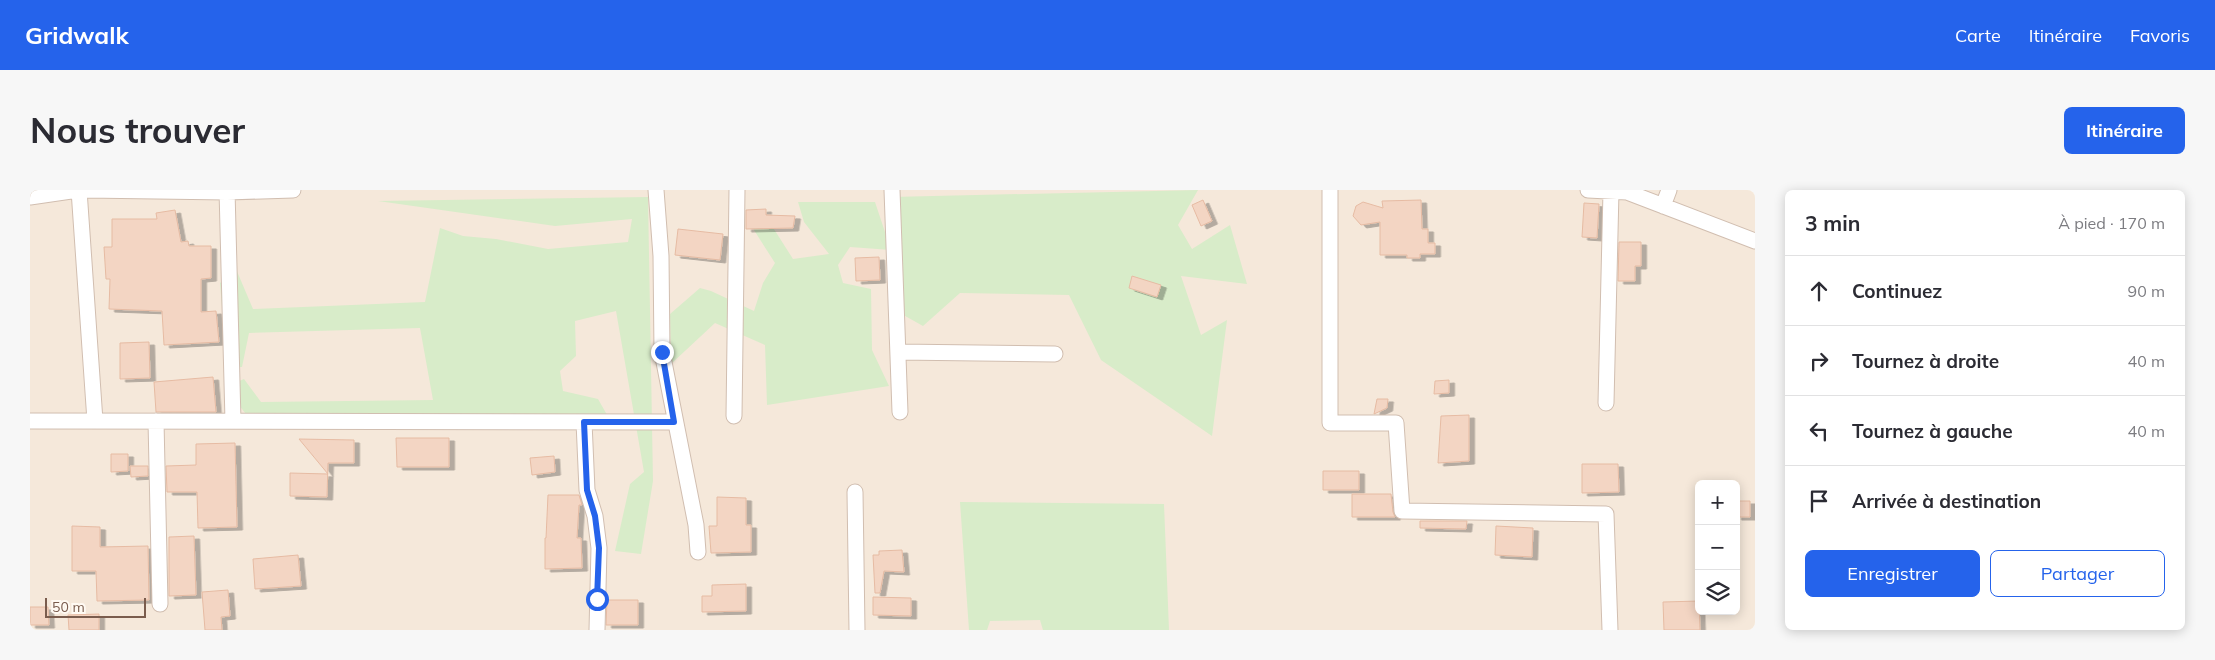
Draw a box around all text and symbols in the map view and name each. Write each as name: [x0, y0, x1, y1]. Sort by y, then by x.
text: Gridwalk: [25, 20, 129, 50]
text: Carte: [1955, 24, 2001, 47]
text: Itinéraire: [2029, 24, 2102, 47]
text: Favoris: [2130, 24, 2190, 47]
button: Itinéraire: [2064, 107, 2185, 154]
text: Nous trouver: [30, 108, 245, 152]
text: 3 min: [1805, 210, 1860, 236]
text: À pied · 170 m: [2058, 213, 2165, 233]
icon: ahead: [1805, 277, 1833, 305]
text: Continuez: [1852, 279, 1942, 303]
text: 90 m: [2128, 281, 2165, 301]
route end: [651, 341, 674, 364]
icon: right: [1805, 347, 1833, 375]
text: Tournez à droite: [1852, 349, 1999, 373]
text: 40 m: [2128, 351, 2165, 371]
icon: left: [1805, 417, 1833, 445]
text: Tournez à gauche: [1852, 419, 2013, 443]
text: 40 m: [2128, 421, 2165, 441]
map controls: [1695, 480, 1740, 615]
button: +: [1695, 480, 1740, 525]
icon: arrive: [1805, 487, 1833, 515]
text: Arrivée à destination: [1852, 489, 2041, 513]
button: −: [1695, 525, 1740, 570]
button: Enregistrer: [1805, 550, 1980, 597]
button: Partager: [1990, 550, 2165, 597]
button: layers: [1695, 570, 1740, 615]
route start: [586, 588, 609, 611]
scale bar: [45, 595, 146, 618]
text: 50 m: [52, 598, 85, 616]

